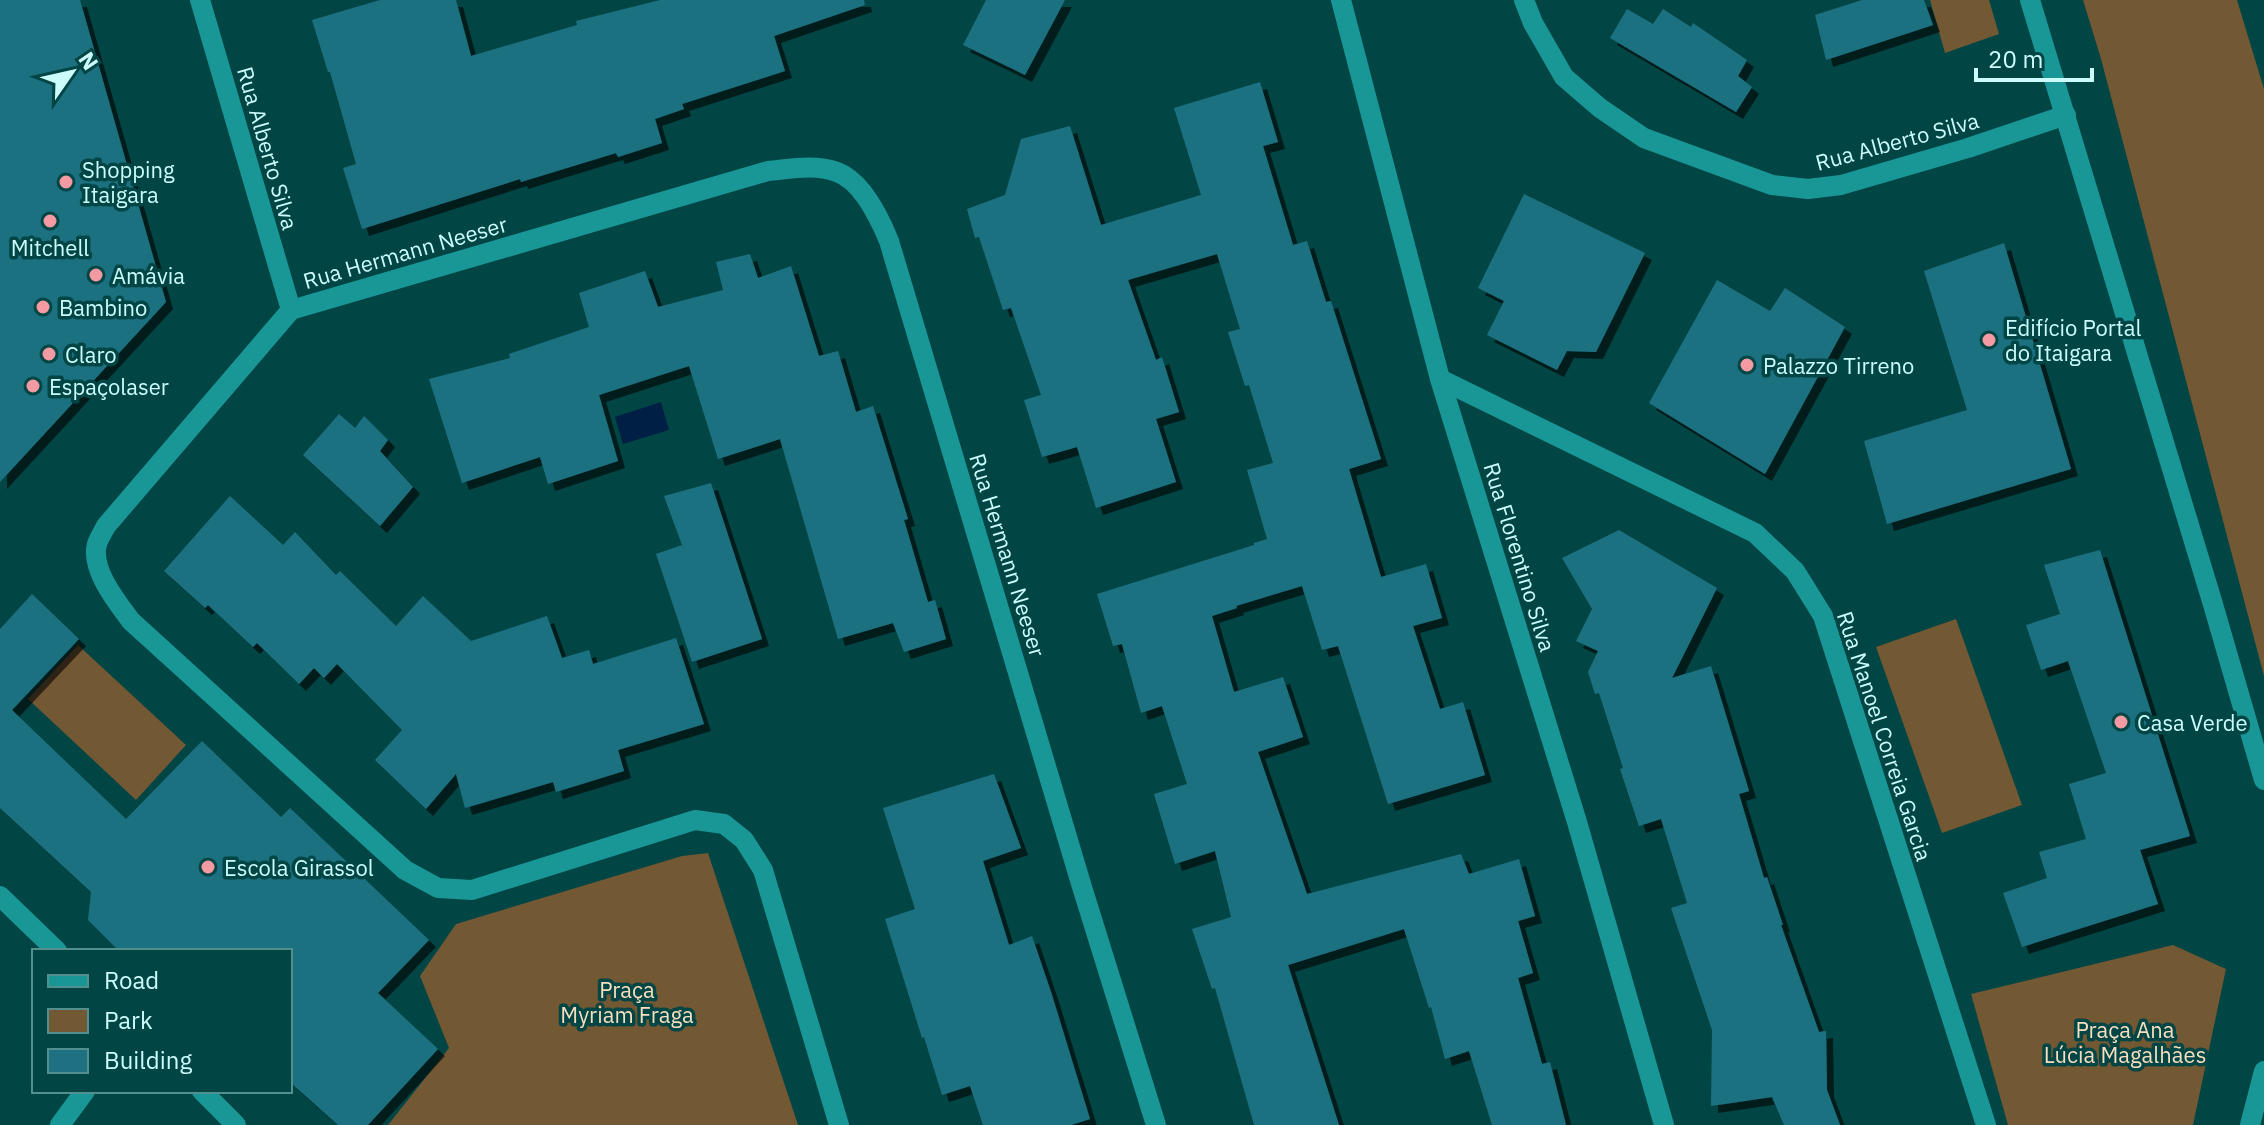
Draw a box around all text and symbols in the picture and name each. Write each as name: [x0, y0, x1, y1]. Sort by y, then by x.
north arrow: [32, 32, 112, 112]
scale bar: [1976, 32, 2092, 82]
text: 20 m: [1988, 43, 2043, 75]
text: N: [73, 46, 105, 75]
street label: Rua Alberto Silva: [231, 63, 305, 233]
street label: Rua Alberto Silva: [1812, 105, 1982, 177]
place label: Shopping Itaigara: [82, 155, 175, 209]
marker: Shopping Itaigara: [57, 173, 75, 191]
street label: Rua Hermann Neeser: [300, 209, 510, 295]
marker: Mitchell: [41, 212, 59, 230]
place label: Mitchell: [11, 233, 89, 262]
place label: Amávia: [112, 261, 185, 290]
marker: Amávia: [87, 266, 105, 284]
place label: Bambino: [59, 293, 147, 322]
marker: Bambino: [34, 298, 52, 316]
place label: Edifício Portal do Itaigara: [2005, 313, 2141, 367]
marker: Edifício Portal do Itaigara: [1980, 331, 1998, 349]
place label: Claro: [65, 340, 117, 369]
marker: Claro: [40, 345, 58, 363]
place label: Palazzo Tirreno: [1763, 351, 1914, 380]
marker: Palazzo Tirreno: [1738, 356, 1756, 374]
place label: Espaçolaser: [49, 372, 169, 401]
marker: Espaçolaser: [24, 377, 42, 395]
street label: Rua Hermann Neeser: [963, 450, 1053, 660]
street label: Rua Florentino Silva: [1477, 459, 1563, 655]
street label: Rua Manoel Correia Garcia: [1831, 607, 1939, 865]
place label: Casa Verde: [2137, 708, 2248, 737]
marker: Casa Verde: [2112, 713, 2130, 731]
place label: Escola Girassol: [224, 853, 374, 882]
marker: Escola Girassol: [199, 858, 217, 876]
legend: [32, 949, 292, 1093]
text: Road: [104, 964, 159, 996]
park label: Praça Myriam Fraga: [560, 975, 694, 1029]
text: Park: [104, 1004, 153, 1036]
park label: Praça Ana Lúcia Magalhães: [2044, 1015, 2206, 1069]
text: Building: [104, 1044, 192, 1076]

